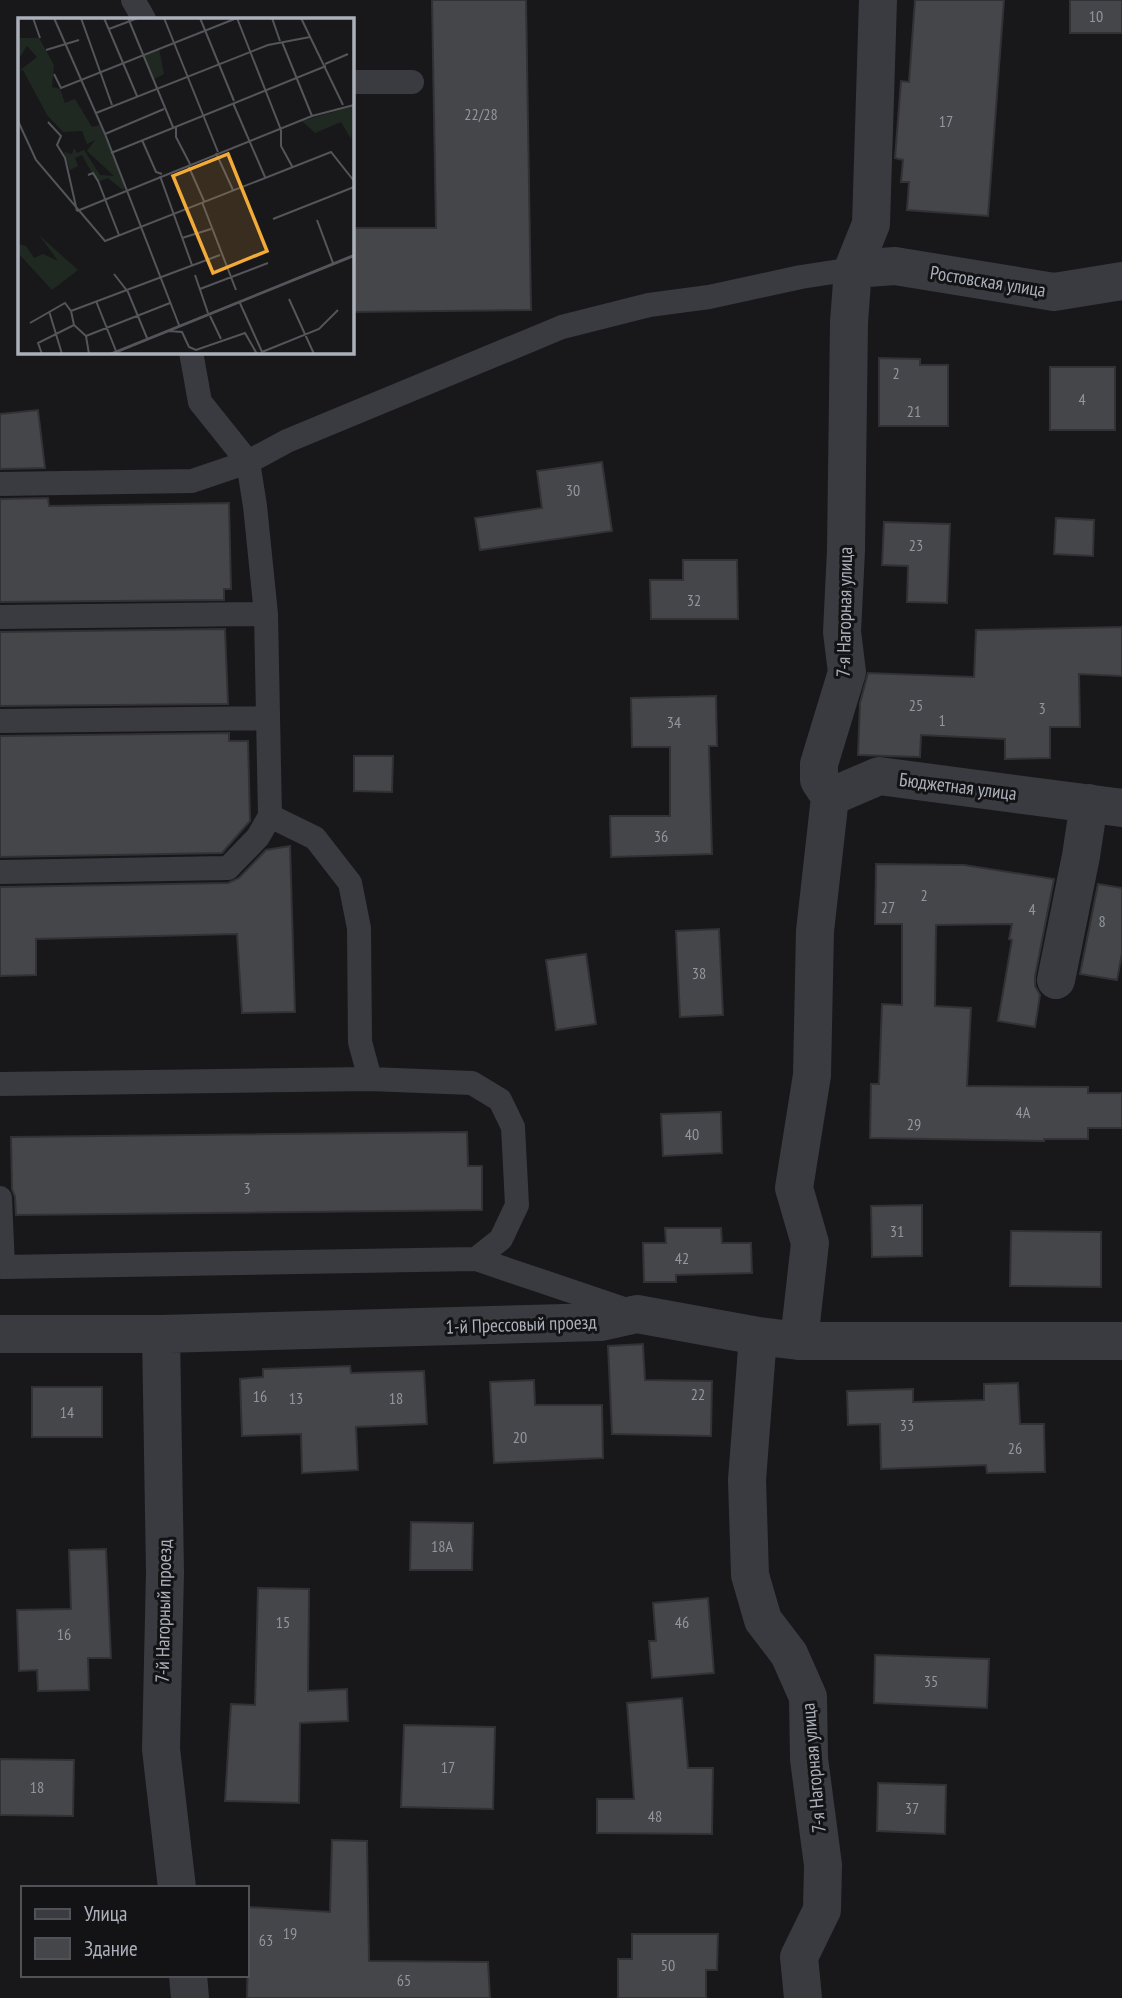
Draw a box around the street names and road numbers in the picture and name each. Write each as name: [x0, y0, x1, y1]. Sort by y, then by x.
street label: Ростовская улица: [929, 260, 1047, 302]
street label: 7-я Нагорная улица: [831, 547, 857, 677]
street label: Бюджетная улица: [898, 767, 1018, 805]
street label: 1-й Прессовый проезд: [445, 1309, 598, 1339]
street label: 7-й Нагорный проезд: [150, 1538, 176, 1683]
street label: 7-я Нагорная улица: [795, 1702, 831, 1834]

